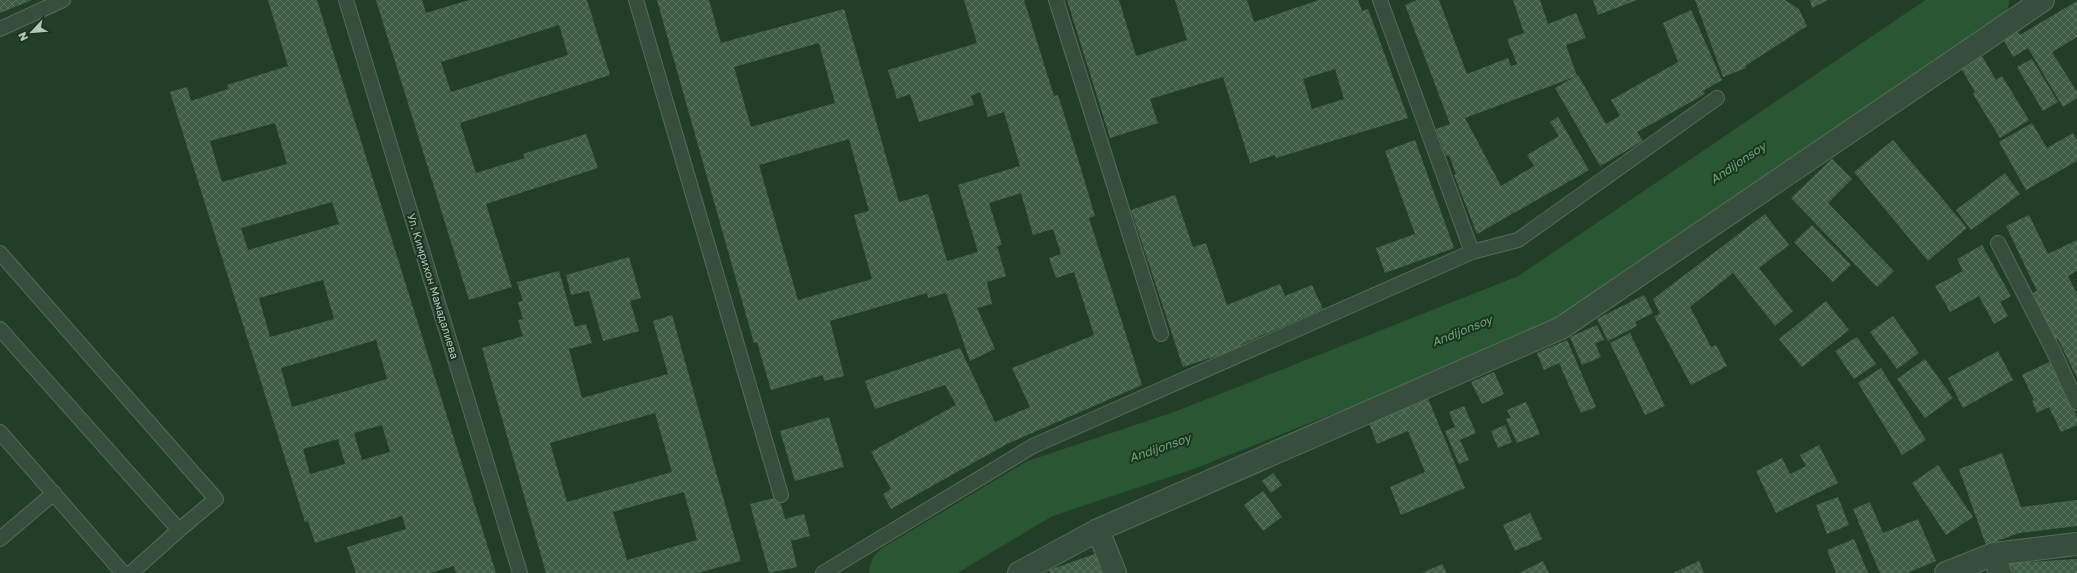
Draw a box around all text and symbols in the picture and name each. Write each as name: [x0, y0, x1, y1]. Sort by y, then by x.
north arrow: [12, 12, 52, 52]
text: N: [15, 30, 30, 43]
water label: Andijonsoy: [1707, 137, 1770, 187]
street label: Ул. Кимрихон Мамадалиева: [405, 212, 462, 360]
water label: Andijonsoy: [1429, 311, 1496, 349]
water label: Andijonsoy: [1127, 429, 1195, 465]

